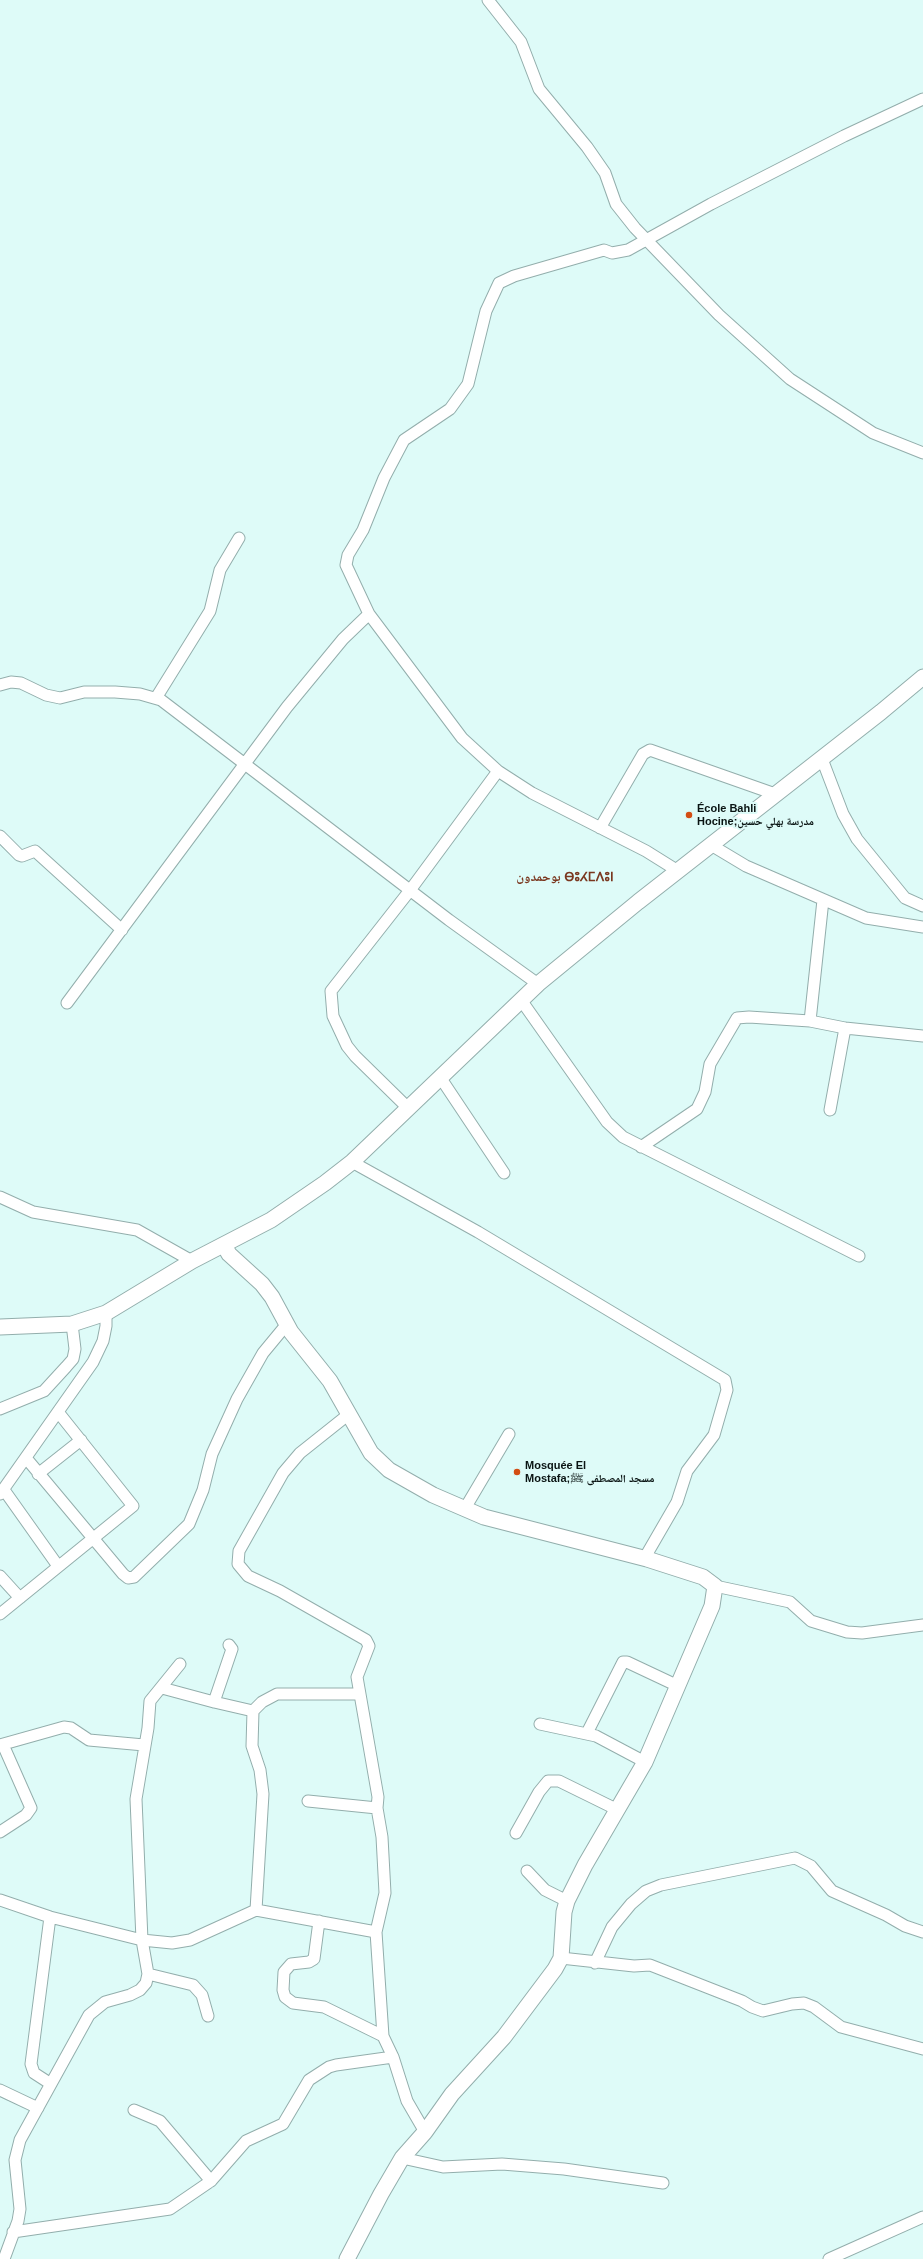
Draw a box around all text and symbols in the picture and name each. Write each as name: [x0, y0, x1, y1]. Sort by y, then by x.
place label: École Bahli Hocine;مدرسة بهلي حسين: [697, 802, 814, 828]
marker: École Bahli Hocine;مدرسة بهلي حسين: [684, 810, 694, 820]
district label: بوحمدون ⴱⵓⵃⵎⴷⵓⵏ: [516, 869, 614, 885]
place label: Mosquée El Mostafa;مسجد المصطفى ﷺ: [525, 1459, 654, 1485]
marker: Mosquée El Mostafa;مسجد المصطفى ﷺ: [512, 1467, 522, 1477]

